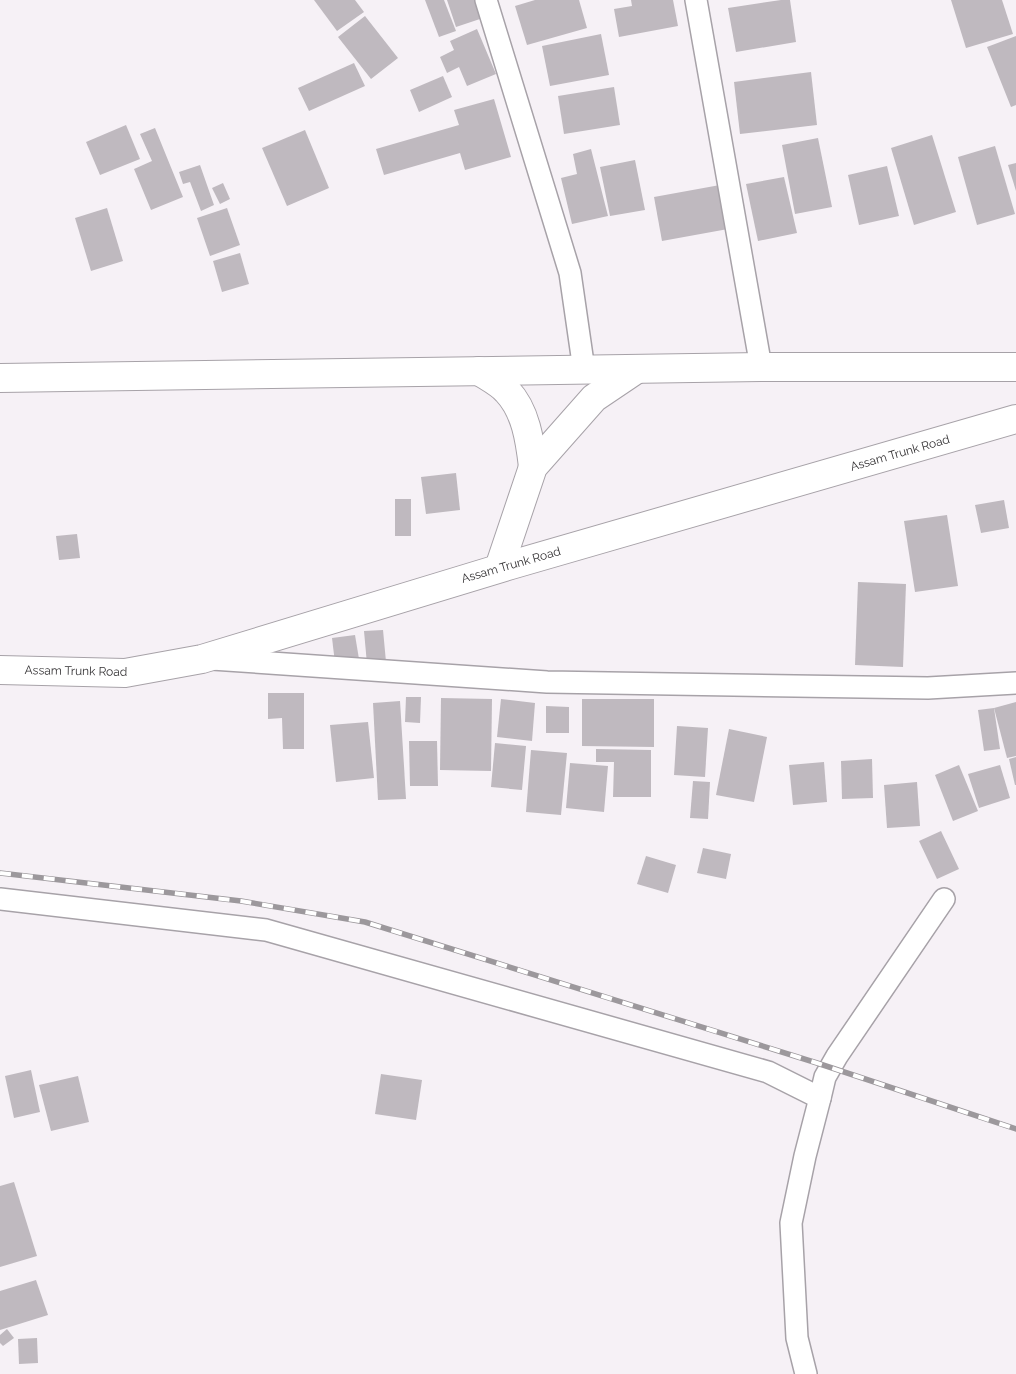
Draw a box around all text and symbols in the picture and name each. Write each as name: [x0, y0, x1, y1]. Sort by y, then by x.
street label: Assam Trunk Road: [849, 432, 951, 474]
street label: Assam Trunk Road: [460, 544, 562, 586]
street label: Assam Trunk Road: [25, 663, 127, 679]

